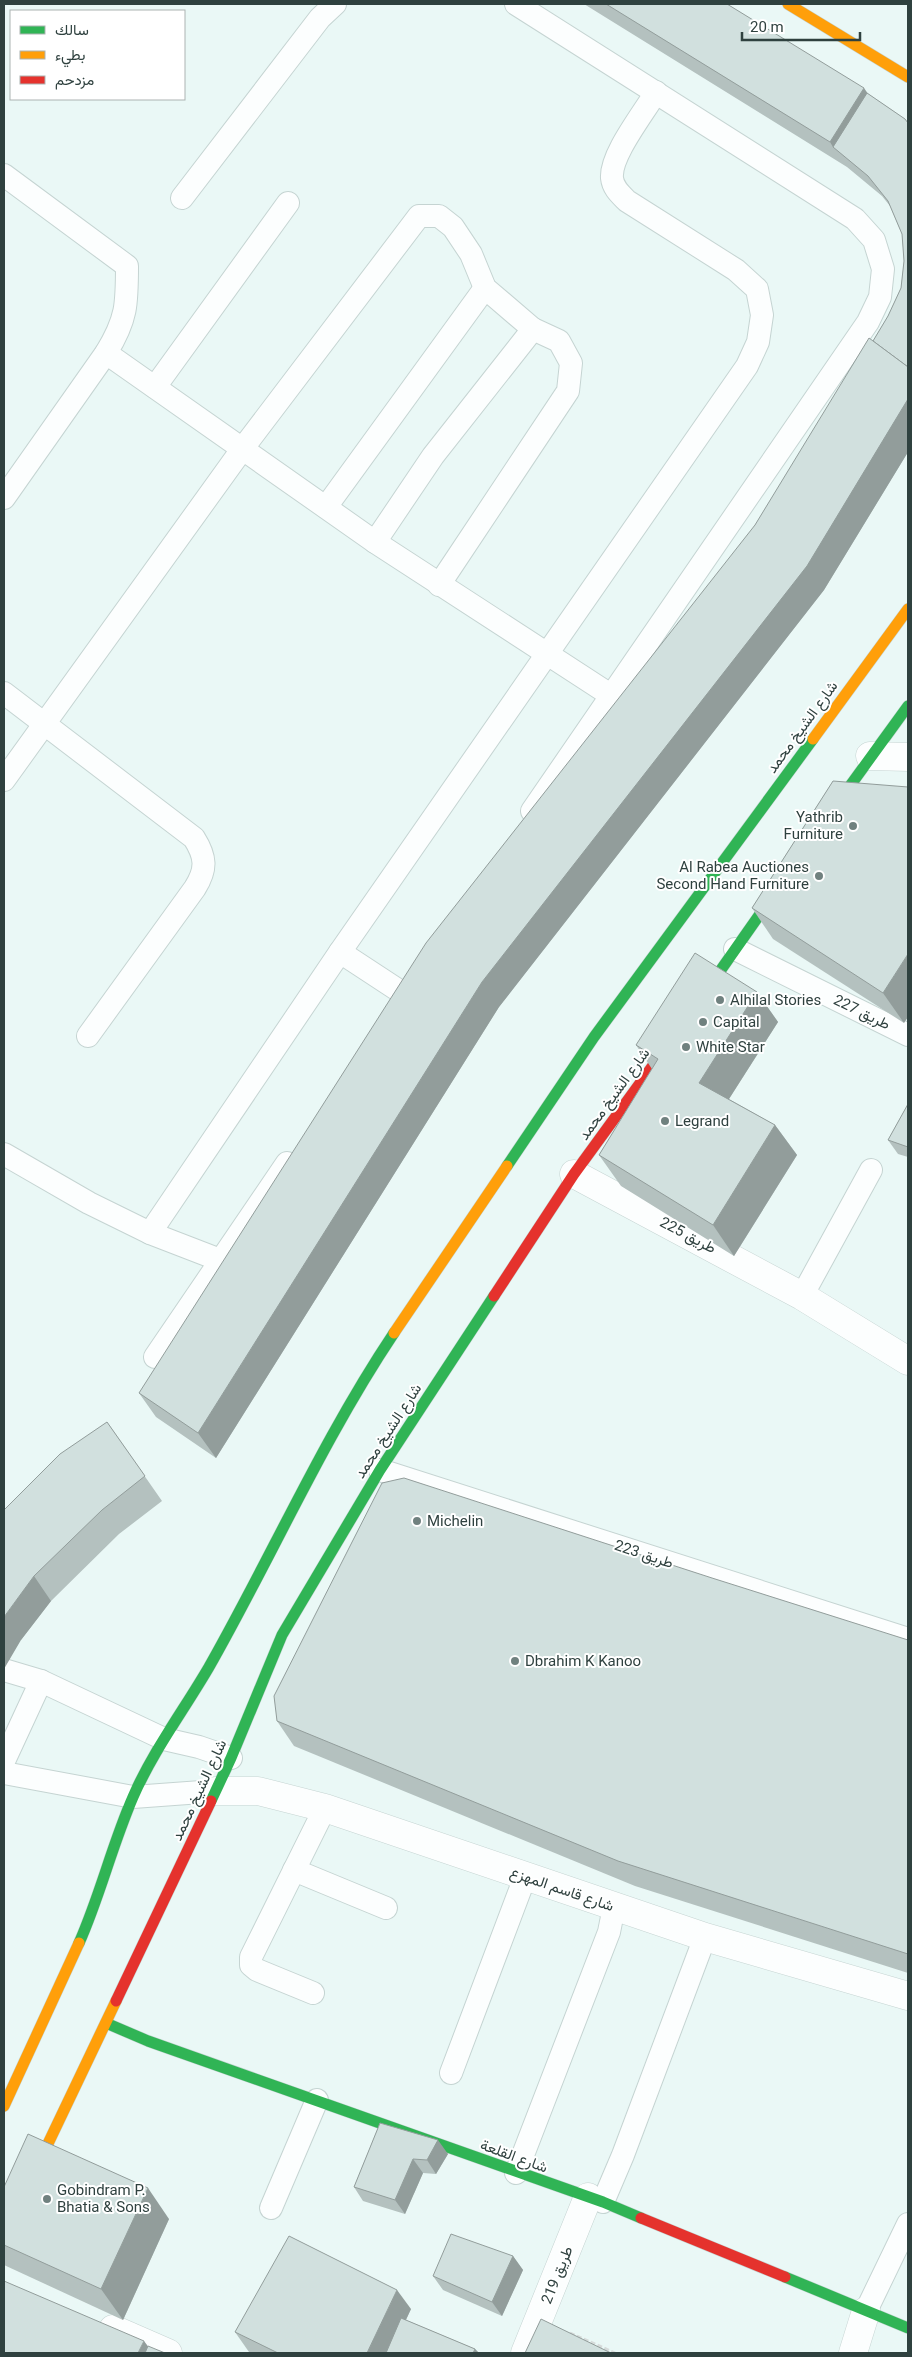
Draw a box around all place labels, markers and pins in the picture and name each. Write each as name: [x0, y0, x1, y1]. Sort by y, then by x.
place label: Yathrib Furniture: [784, 808, 843, 843]
marker: Yathrib Furniture: [847, 820, 859, 832]
place label: Al Rabea Auctiones Second Hand Furniture: [656, 858, 809, 893]
marker: Al Rabea Auctiones Second Hand Furniture: [813, 870, 825, 882]
place label: Alhilal Stories: [730, 991, 821, 1009]
marker: Alhilal Stories: [714, 994, 726, 1006]
place label: Capital: [713, 1013, 760, 1031]
marker: Capital: [697, 1016, 709, 1028]
place label: White Star: [696, 1038, 765, 1056]
marker: White Star: [680, 1041, 692, 1053]
place label: Legrand: [675, 1112, 729, 1130]
marker: Legrand: [659, 1115, 671, 1127]
place label: Michelin: [427, 1512, 483, 1530]
marker: Michelin: [411, 1515, 423, 1527]
place label: Dbrahim K Kanoo: [525, 1652, 641, 1670]
marker: Dbrahim K Kanoo: [509, 1655, 521, 1667]
place label: Gobindram P. Bhatia & Sons: [57, 2181, 150, 2216]
marker: Gobindram P. Bhatia & Sons: [41, 2193, 53, 2205]

